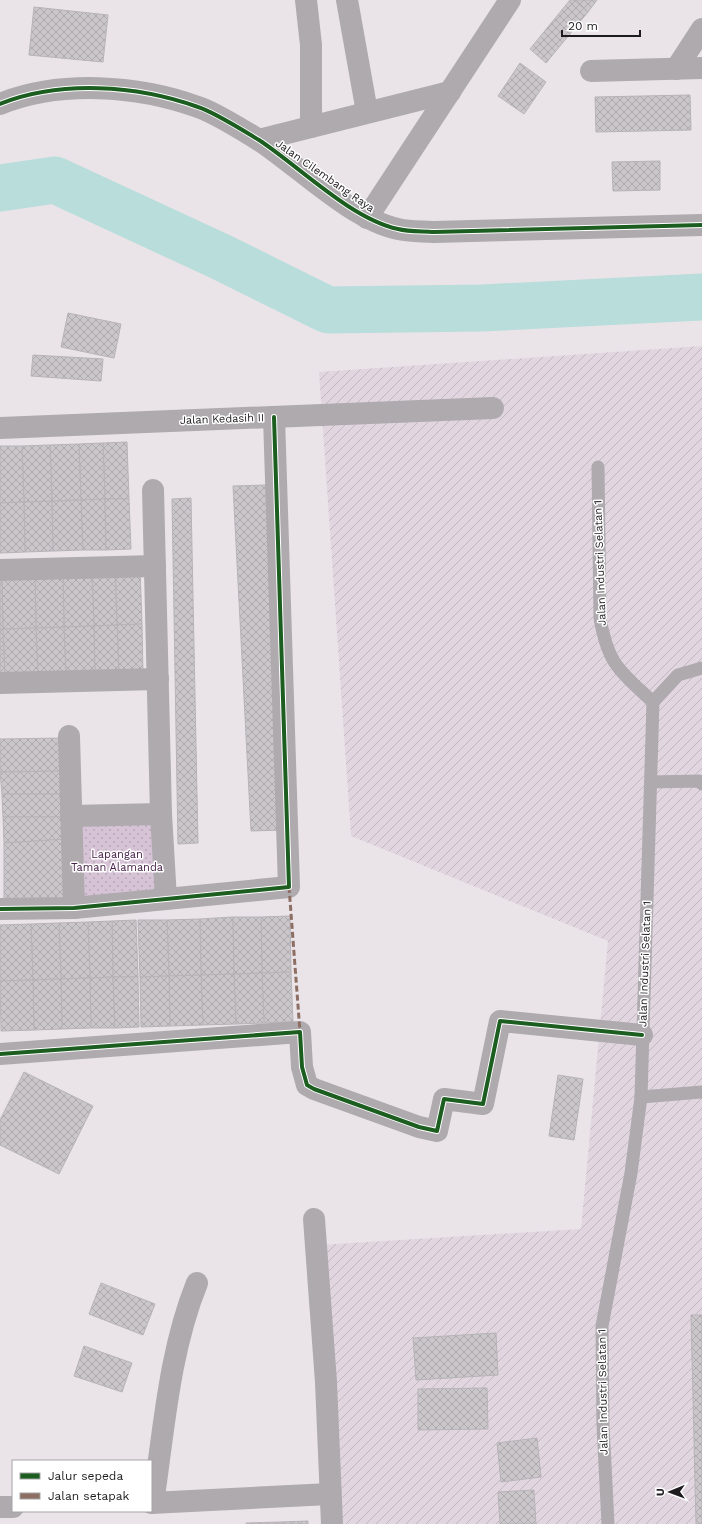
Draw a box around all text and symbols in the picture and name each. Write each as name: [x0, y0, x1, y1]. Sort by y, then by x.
scale bar: [562, 12, 640, 38]
text: 20 m: [568, 19, 598, 33]
street label: Jalan Cilembang Raya: [273, 137, 377, 215]
street label: Jalan Kedasih II: [180, 411, 264, 427]
street label: Jalan Industri Selatan 1: [591, 500, 609, 626]
park label: Lapangan Taman Alamanda: [71, 848, 163, 874]
street label: Jalan Industri Selatan 1: [636, 901, 654, 1027]
street label: Jalan Industri Selatan 1: [595, 1329, 611, 1455]
legend: [12, 1460, 152, 1512]
text: Jalur sepeda: [48, 1469, 123, 1483]
north arrow: [650, 1472, 690, 1512]
text: U: [654, 1488, 667, 1496]
text: Jalan setapak: [48, 1489, 130, 1503]

